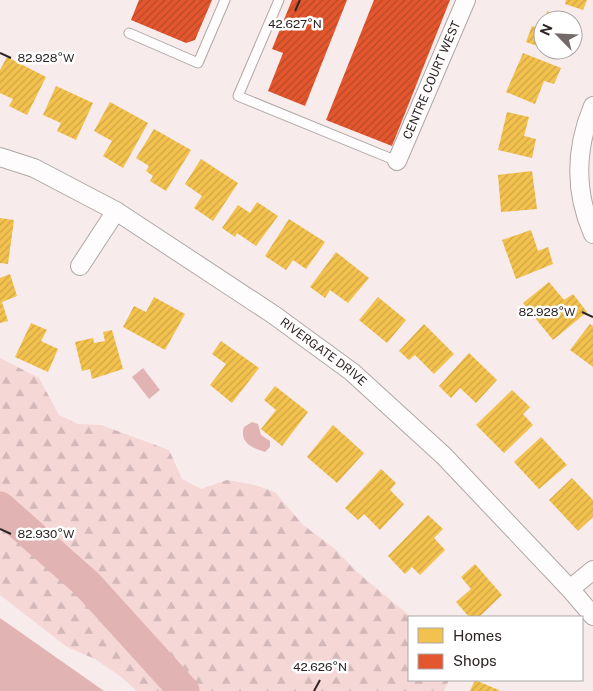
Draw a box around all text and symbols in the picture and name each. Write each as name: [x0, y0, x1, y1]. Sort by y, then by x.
north arrow: [533, 10, 583, 60]
text: 42.627°N: [268, 17, 322, 31]
street label: CENTRE COURT WEST: [400, 19, 463, 141]
text: N: [537, 21, 556, 38]
text: 82.928°W: [17, 51, 75, 65]
text: 82.928°W: [518, 305, 576, 319]
street label: RIVERGATE DRIVE: [277, 315, 369, 389]
text: 82.930°W: [18, 527, 75, 541]
legend: [408, 616, 583, 681]
text: Homes: [453, 627, 502, 644]
text: Shops: [453, 652, 497, 669]
text: 42.626°N: [293, 660, 347, 674]

